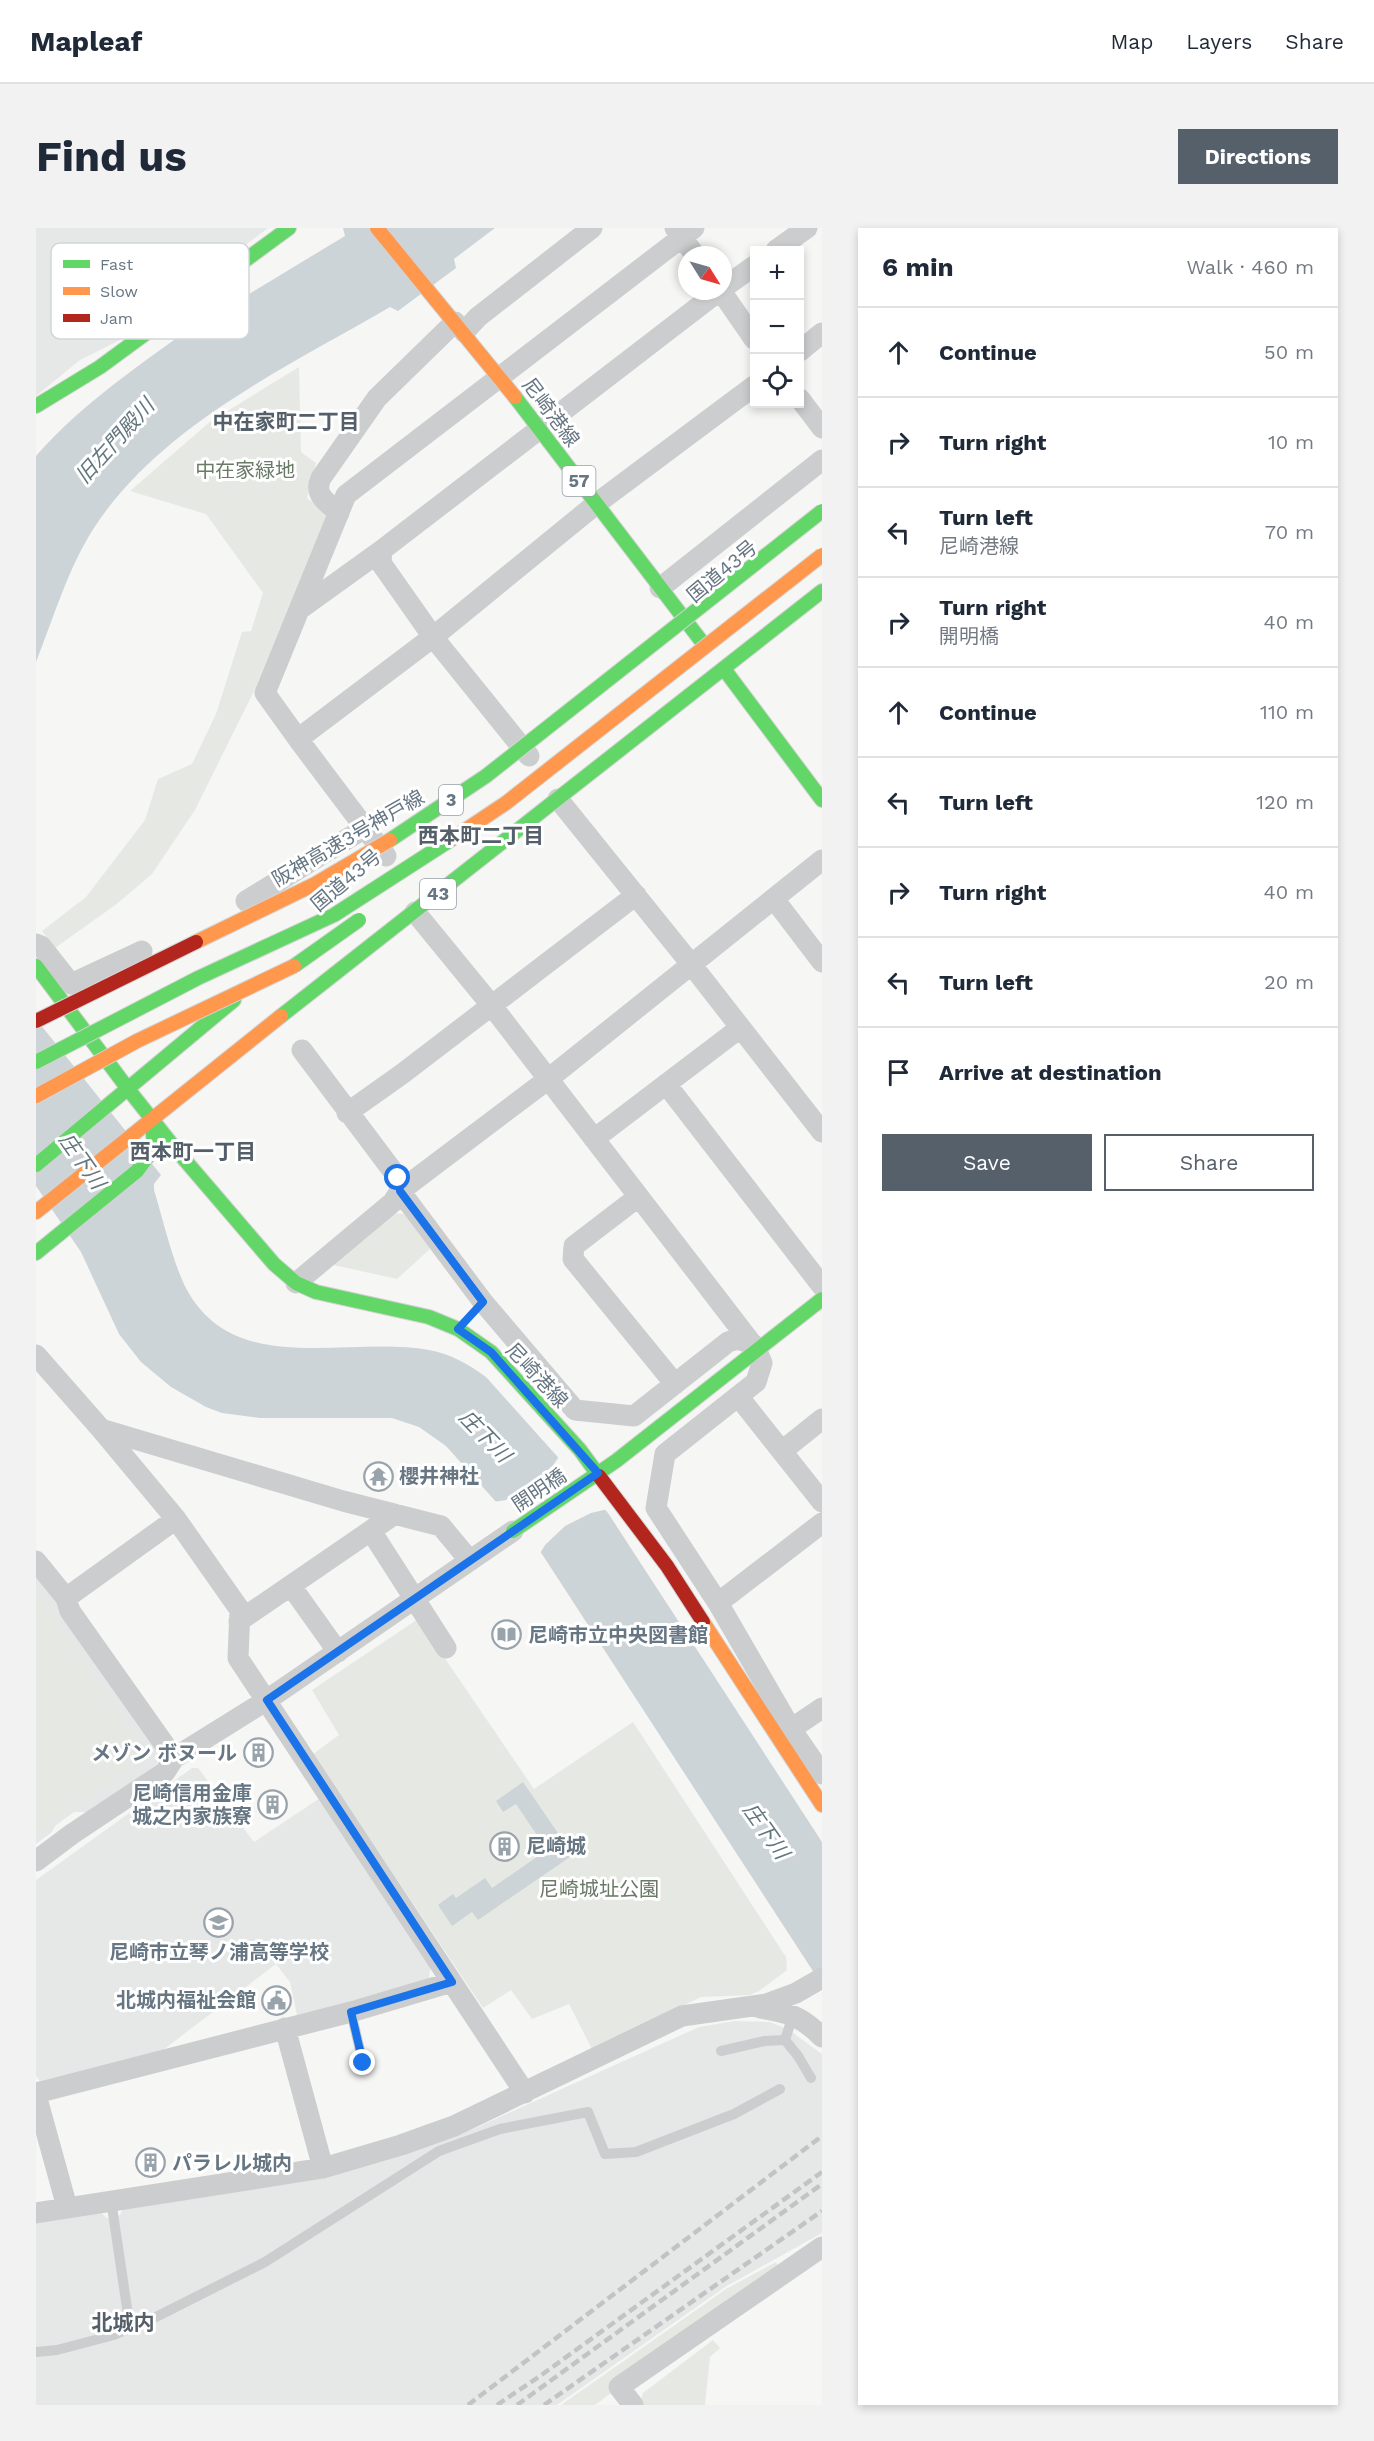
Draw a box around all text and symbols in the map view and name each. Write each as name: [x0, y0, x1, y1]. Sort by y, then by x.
text: Mapleaf: [30, 25, 142, 58]
text: Map: [1110, 29, 1153, 54]
text: Layers: [1186, 29, 1252, 54]
text: Share: [1285, 29, 1344, 54]
button: Directions: [1178, 129, 1338, 184]
text: Find us: [36, 132, 187, 181]
legend: [51, 243, 249, 339]
north arrow: [678, 246, 732, 300]
map controls: [750, 246, 804, 408]
button: +: [750, 246, 804, 300]
text: 6 min: [882, 252, 954, 282]
text: Fast: [100, 255, 133, 274]
text: Walk · 460 m: [1186, 255, 1314, 279]
text: Slow: [100, 282, 138, 301]
button: −: [750, 300, 804, 354]
text: Jam: [100, 309, 133, 328]
icon: ahead: [882, 336, 915, 369]
text: Continue: [939, 340, 1037, 365]
text: 50 m: [1264, 340, 1314, 364]
button: locate: [750, 354, 804, 408]
street label: 尼崎港線: [517, 373, 585, 451]
water label: 旧左門殿川: [70, 392, 160, 488]
district label: 中在家町二丁目: [213, 409, 360, 434]
icon: right: [882, 426, 915, 459]
text: Turn right: [939, 430, 1046, 455]
text: 10 m: [1268, 430, 1314, 454]
park label: 中在家緑地: [195, 458, 295, 482]
road number: 57: [562, 466, 596, 496]
text: Turn left: [939, 505, 1033, 530]
icon: left: [882, 516, 915, 549]
text: 70 m: [1265, 520, 1314, 544]
text: 尼崎港線: [939, 534, 1019, 558]
street label: 国道43号: [682, 535, 762, 607]
text: Turn right: [939, 595, 1046, 620]
icon: right: [882, 606, 915, 639]
text: 40 m: [1263, 610, 1314, 634]
text: 開明橋: [939, 624, 999, 648]
icon: ahead: [882, 696, 915, 729]
text: Continue: [939, 700, 1037, 725]
text: 110 m: [1260, 700, 1314, 724]
street label: 阪神高速3号神戸線: [268, 785, 428, 891]
road number: 3: [439, 785, 463, 815]
icon: left: [882, 786, 915, 819]
text: Turn left: [939, 790, 1033, 815]
text: 120 m: [1256, 790, 1314, 814]
district label: 西本町二丁目: [418, 823, 544, 848]
street label: 国道43号: [306, 844, 386, 916]
icon: right: [882, 876, 915, 909]
road number: 43: [420, 879, 456, 909]
text: Turn right: [939, 880, 1046, 905]
text: 40 m: [1263, 880, 1314, 904]
icon: left: [882, 966, 915, 999]
text: Turn left: [939, 970, 1033, 995]
text: 20 m: [1264, 970, 1314, 994]
icon: arrive: [882, 1056, 915, 1089]
text: Arrive at destination: [939, 1060, 1162, 1085]
water label: 庄下川: [54, 1128, 112, 1195]
button: Save: [882, 1134, 1092, 1191]
button: Share: [1104, 1134, 1314, 1191]
district label: 西本町一丁目: [130, 1139, 256, 1164]
route start: [384, 1164, 410, 1190]
street label: 尼崎港線: [501, 1338, 573, 1412]
water label: 庄下川: [454, 1404, 518, 1468]
temple icon: 櫻井神社: [362, 1460, 394, 1492]
street label: 開明橋: [507, 1463, 571, 1517]
place label: 櫻井神社: [399, 1464, 479, 1488]
library icon: 尼崎市立中央図書館: [491, 1619, 523, 1651]
place label: 尼崎市立中央図書館: [528, 1623, 708, 1647]
building icon: メゾン ボヌール: [242, 1737, 274, 1769]
place label: メゾン ボヌール: [91, 1741, 237, 1765]
place label: 尼崎信用金庫 城之内家族寮: [132, 1781, 252, 1828]
building icon: 尼崎信用金庫 城之内家族寮: [257, 1789, 289, 1821]
water label: 庄下川: [738, 1798, 796, 1865]
building icon: 尼崎城: [489, 1830, 521, 1862]
place label: 尼崎城: [526, 1834, 586, 1858]
park label: 尼崎城址公園: [539, 1877, 659, 1901]
school or university icon: 尼崎市立琴ノ浦高等学校: [203, 1906, 235, 1938]
place label: 尼崎市立琴ノ浦高等学校: [109, 1940, 329, 1964]
public building icon: 北城内福祉会館: [261, 1984, 293, 2016]
place label: 北城内福祉会館: [116, 1988, 256, 2012]
route end: [349, 2049, 375, 2075]
building icon: パラレル城内: [135, 2147, 167, 2179]
place label: パラレル城内: [172, 2151, 292, 2175]
district label: 北城内: [92, 2310, 155, 2335]

